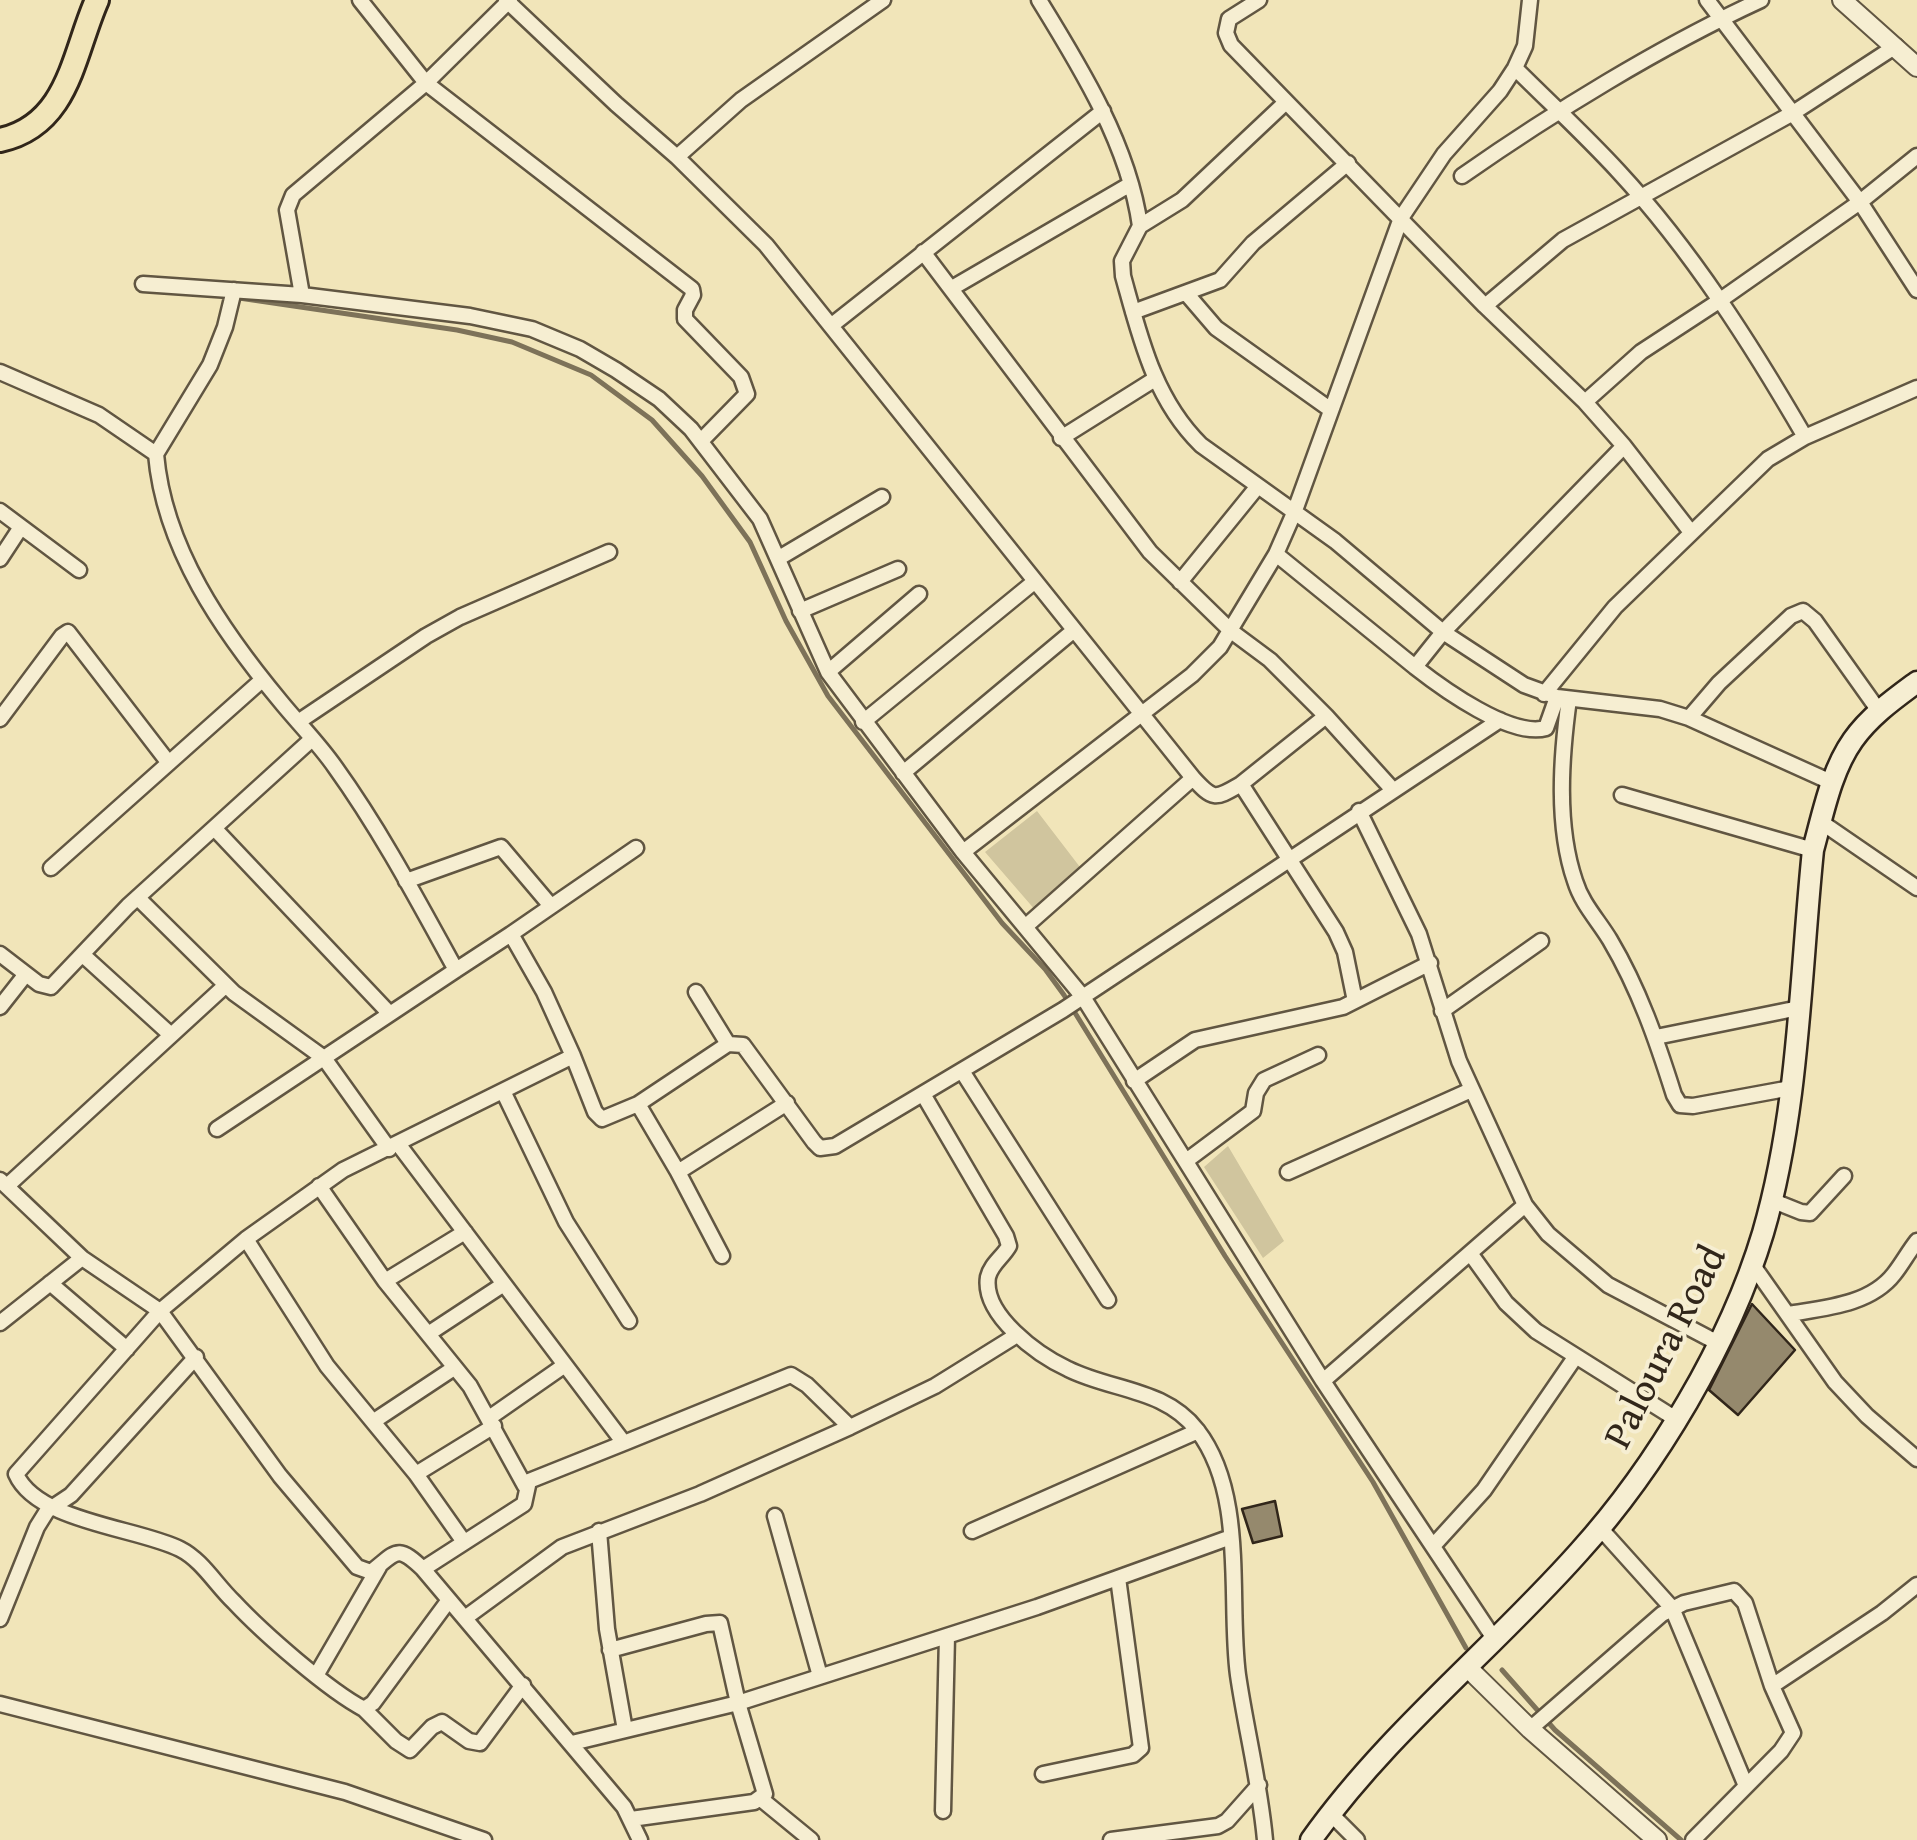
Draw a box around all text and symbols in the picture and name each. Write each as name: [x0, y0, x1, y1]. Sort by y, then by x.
street label: Paloura Road: [1595, 1239, 1739, 1457]

